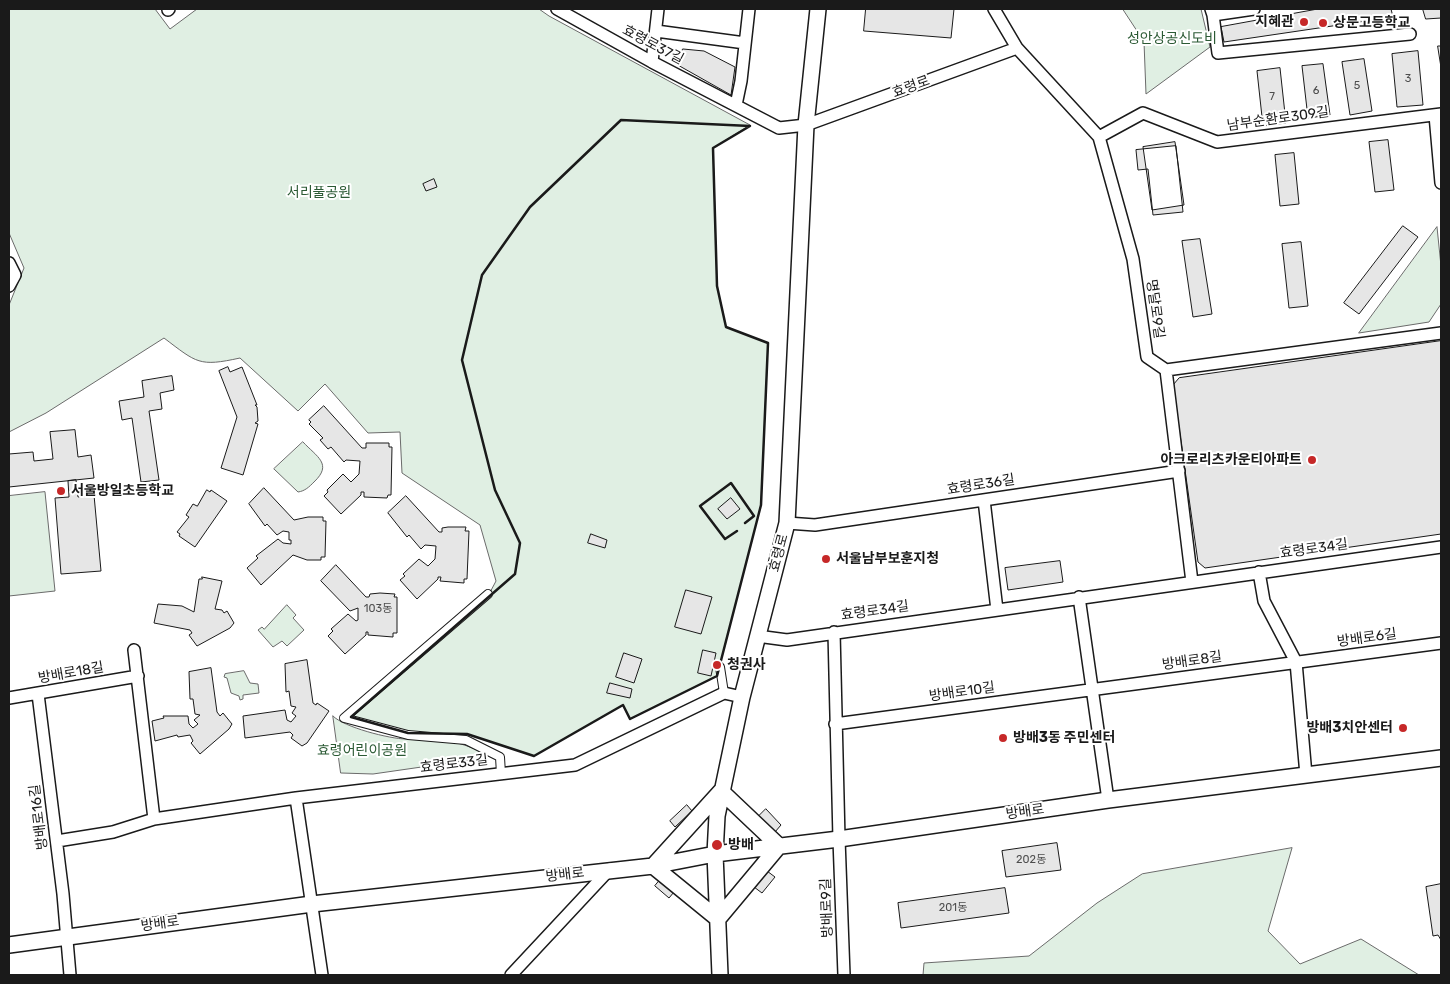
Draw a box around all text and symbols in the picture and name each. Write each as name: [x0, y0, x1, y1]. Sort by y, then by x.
place label: 지혜관: [1255, 14, 1294, 30]
place label: 상문고등학교: [1333, 15, 1410, 31]
marker: 지혜관: [1298, 16, 1310, 28]
marker: 상문고등학교: [1317, 17, 1329, 29]
street label: 효령로37길: [619, 22, 687, 68]
park label: 성안상공신도비: [1127, 31, 1217, 47]
street label: 효령로: [890, 72, 932, 102]
house number: 3: [1405, 72, 1411, 86]
house number: 5: [1354, 79, 1360, 93]
house number: 6: [1313, 84, 1319, 98]
house number: 7: [1269, 90, 1275, 104]
street label: 남부순환로309길: [1226, 104, 1330, 134]
park label: 서리풀공원: [287, 185, 351, 201]
street label: 명달로9길: [1143, 278, 1167, 340]
place label: 아크로리츠카운티아파트: [1160, 452, 1302, 468]
marker: 아크로리츠카운티아파트: [1306, 454, 1318, 466]
street label: 효령로36길: [946, 471, 1016, 499]
place label: 서울방일초등학교: [71, 483, 174, 499]
marker: 서울방일초등학교: [55, 485, 67, 497]
street label: 효령로: [766, 532, 792, 574]
street label: 효령로34길: [1279, 536, 1349, 562]
place label: 서울남부보훈지청: [836, 551, 939, 567]
marker: 서울남부보훈지청: [820, 553, 832, 565]
street label: 효령로34길: [840, 598, 910, 624]
house number: 103동: [364, 602, 392, 616]
street label: 방배로6길: [1336, 626, 1398, 650]
street label: 방배로8길: [1161, 648, 1223, 674]
place label: 청권사: [727, 657, 766, 673]
street label: 방배로18길: [37, 659, 105, 687]
marker: 청권사: [711, 659, 723, 671]
street label: 방배로10길: [928, 679, 996, 705]
place label: 방배3치안센터: [1306, 720, 1393, 736]
marker: 방배3치안센터: [1397, 722, 1409, 734]
place label: 방배3동 주민센터: [1013, 730, 1115, 746]
marker: 방배3동 주민센터: [997, 732, 1009, 744]
park label: 효령어린이공원: [317, 743, 407, 759]
street label: 효령로33길: [419, 751, 489, 777]
street label: 방배로16길: [27, 783, 51, 851]
street label: 방배로: [1005, 801, 1045, 823]
place label: 방배: [728, 837, 754, 853]
marker: 방배: [710, 838, 724, 852]
house number: 202동: [1016, 853, 1046, 867]
street label: 방배로: [545, 864, 585, 886]
street label: 방배로9길: [818, 878, 836, 938]
house number: 201동: [939, 901, 967, 915]
street label: 방배로: [140, 913, 180, 935]

